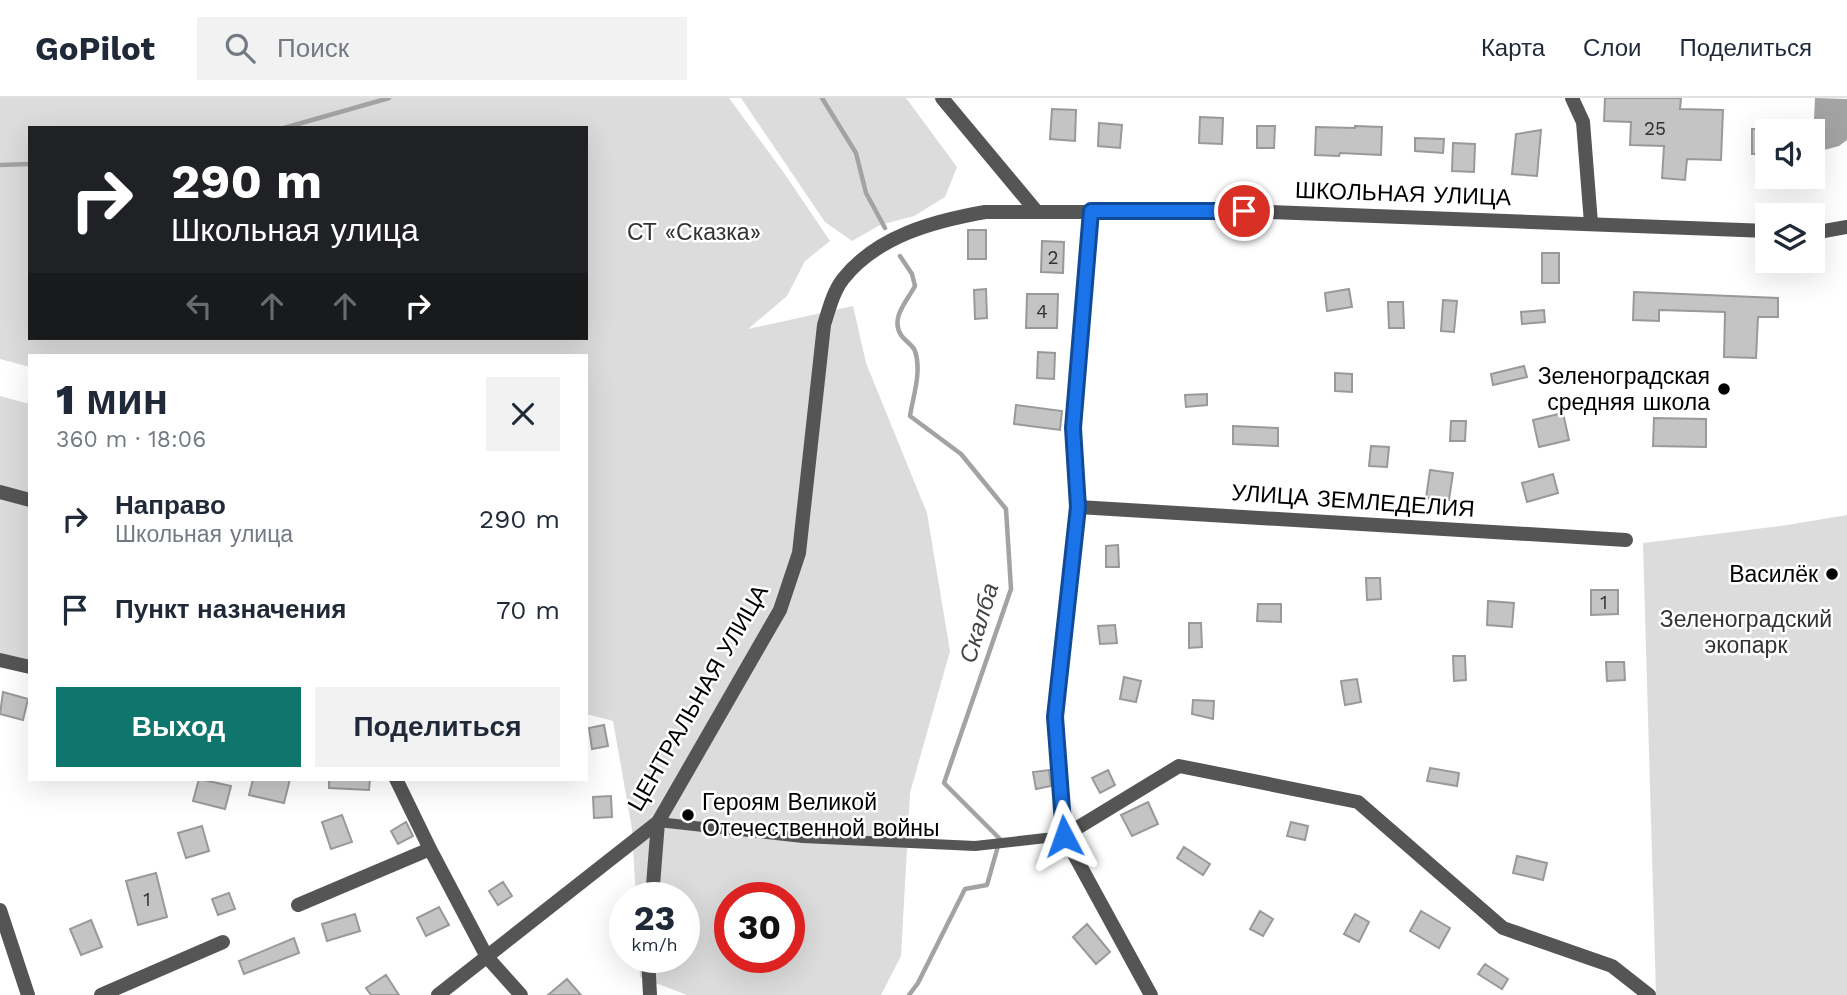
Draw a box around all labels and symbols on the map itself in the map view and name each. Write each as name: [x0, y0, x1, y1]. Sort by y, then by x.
house number: 25: [1644, 117, 1666, 140]
street label: ШКОЛЬНАЯ УЛИЦА: [1294, 177, 1512, 211]
pin: [1214, 181, 1274, 241]
park label: СТ «Сказка»: [627, 219, 761, 246]
house number: 2: [1047, 246, 1059, 269]
house number: 4: [1036, 300, 1048, 323]
place label: Зеленоградская средняя школа: [1538, 363, 1710, 416]
marker: Зеленоградская средняя школа: [1716, 381, 1732, 397]
street label: УЛИЦА ЗЕМЛЕДЕЛИЯ: [1231, 479, 1475, 523]
place label: Василёк: [1729, 561, 1819, 588]
marker: Василёк: [1824, 566, 1840, 582]
street label: ЦЕНТРАЛЬНАЯ УЛИЦА: [622, 579, 774, 816]
water label: Скалба: [954, 580, 1004, 666]
house number: 1: [1600, 591, 1608, 614]
park label: Зеленоградский экопарк: [1660, 606, 1832, 659]
place label: Героям Великой Отечественной войны: [702, 789, 939, 842]
position arrow: [1027, 799, 1101, 873]
marker: Героям Великой Отечественной войны: [680, 807, 696, 823]
speed limit sign: 30: [714, 882, 805, 973]
house number: 1: [143, 888, 151, 911]

